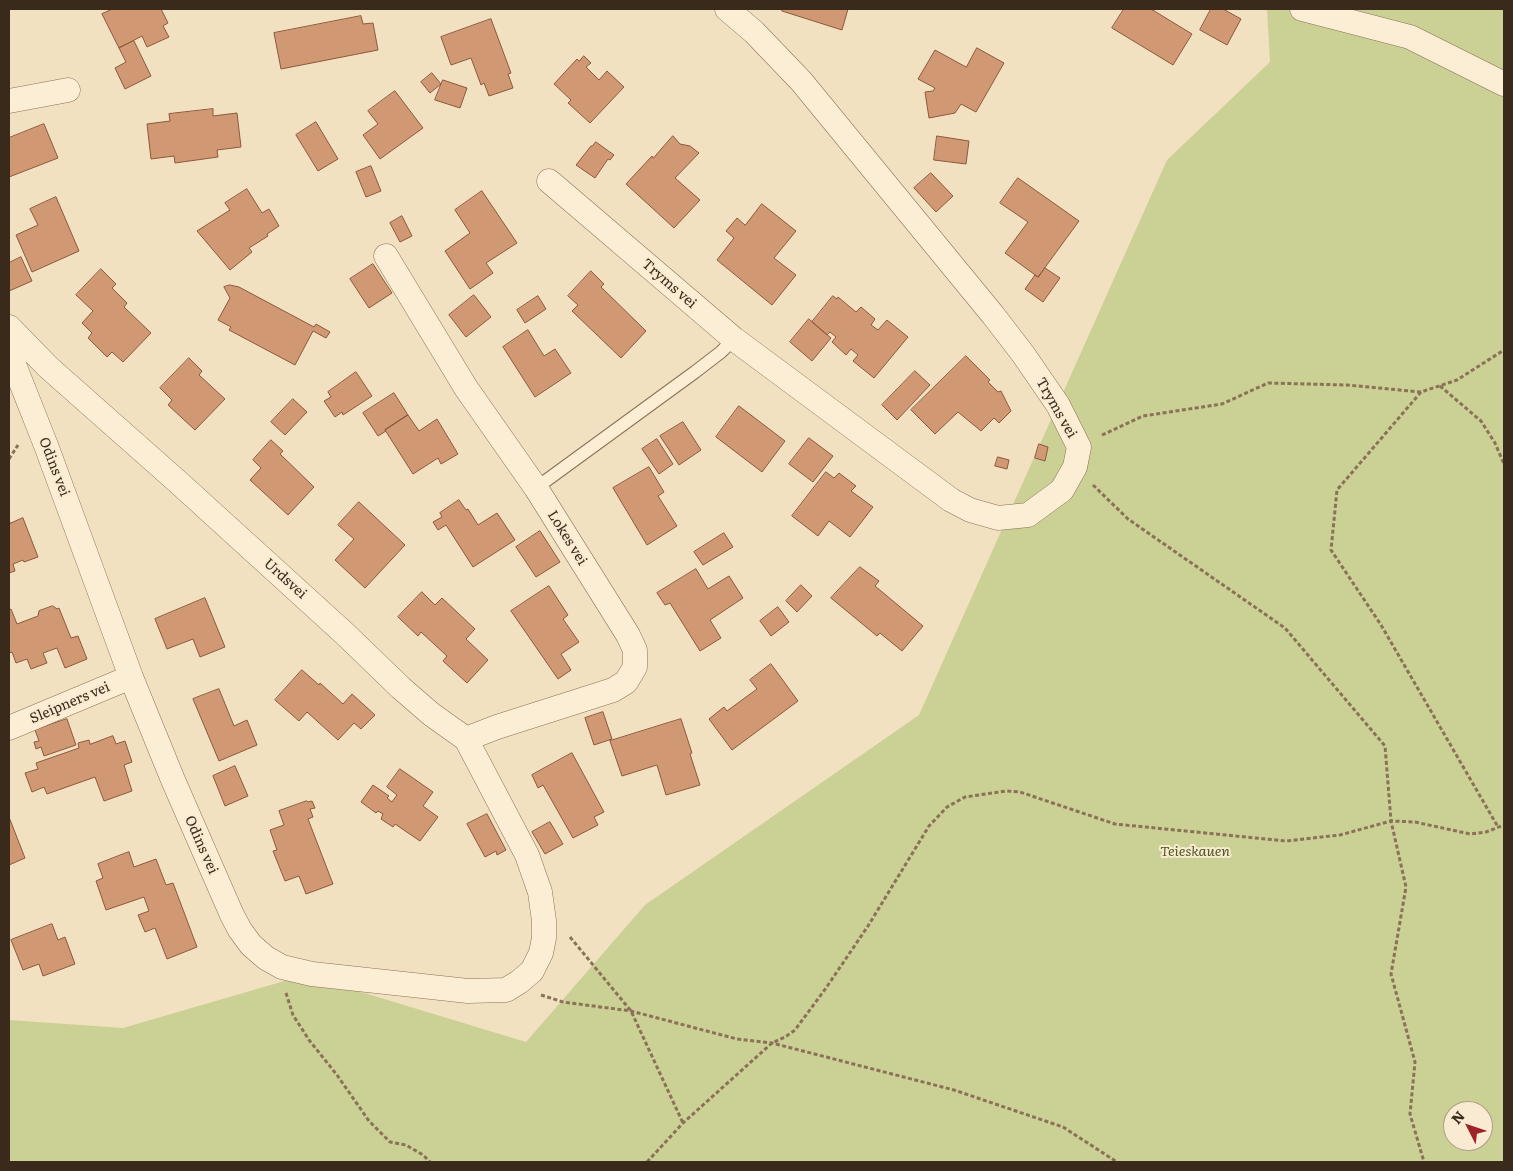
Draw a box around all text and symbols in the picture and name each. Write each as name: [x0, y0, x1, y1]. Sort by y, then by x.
street label: Tryms vei: [638, 256, 700, 312]
street label: Tryms vei: [1032, 375, 1080, 441]
street label: Odins vei: [35, 435, 73, 499]
street label: Lokes vei: [544, 508, 590, 568]
street label: Urdsvei: [260, 555, 310, 603]
street label: Sleipners vei: [27, 679, 113, 727]
street label: Odins vei: [181, 813, 221, 877]
park label: Teieskauen: [1160, 844, 1230, 860]
north arrow: [1443, 1101, 1493, 1151]
text: N: [1446, 1106, 1469, 1128]

